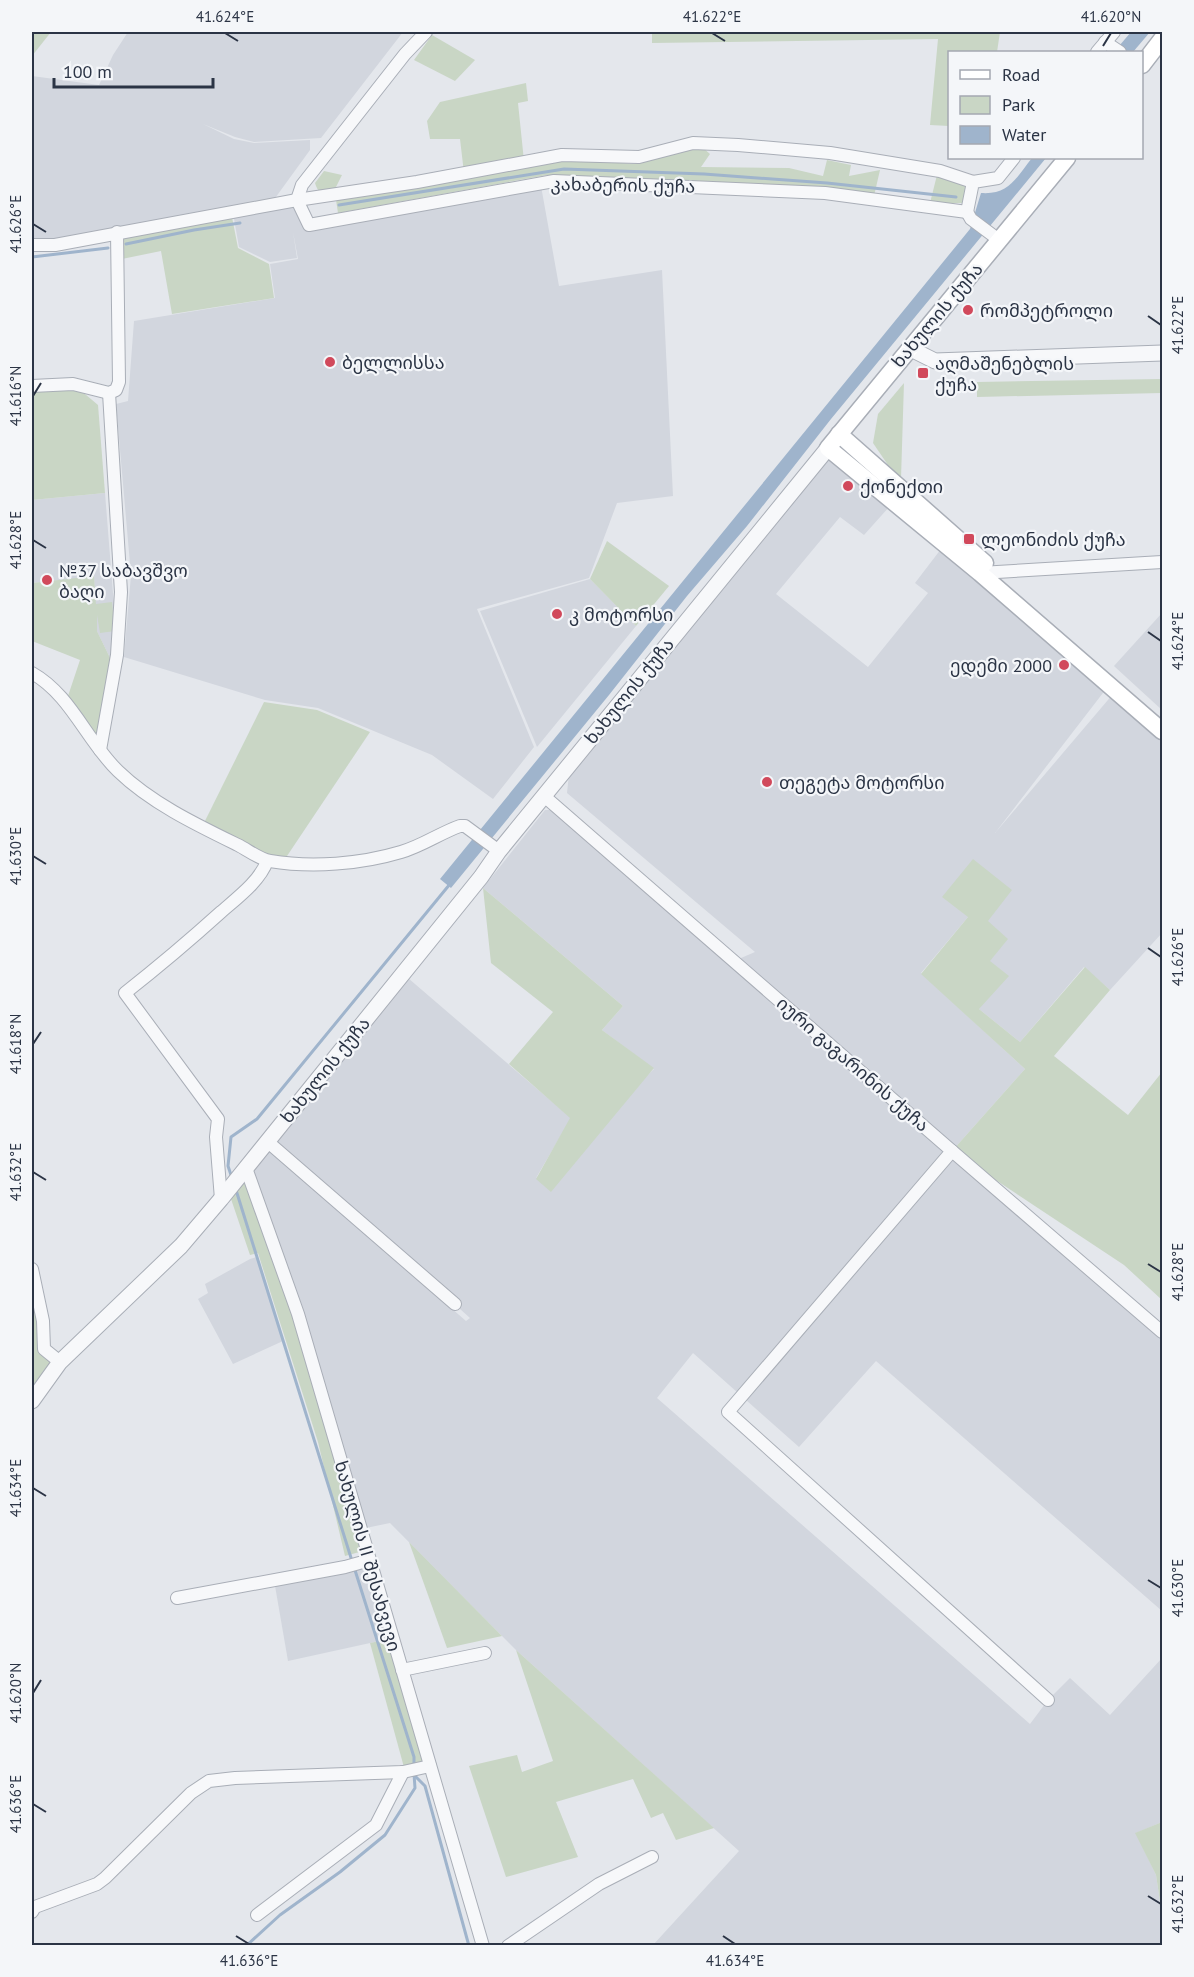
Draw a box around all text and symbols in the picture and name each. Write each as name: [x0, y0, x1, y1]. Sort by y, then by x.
text: 41.624°E: [196, 7, 254, 26]
text: 41.622°E: [683, 7, 741, 26]
text: 41.620°N: [1081, 7, 1141, 26]
scale bar: [54, 51, 213, 89]
legend: [948, 51, 1143, 159]
text: 100 m: [63, 60, 112, 83]
text: Road: [1002, 63, 1040, 86]
text: Park: [1002, 93, 1035, 116]
text: Water: [1002, 123, 1046, 146]
street label: კახაბერის ქუჩა: [550, 172, 696, 198]
text: 41.626°E: [6, 195, 25, 253]
street label: ხახულის ქუჩა: [886, 258, 988, 372]
text: 41.622°E: [1168, 296, 1187, 354]
place label: რომპეტროლი: [980, 299, 1113, 322]
marker: რომპეტროლი: [961, 303, 975, 317]
place label: ბელლისსა: [342, 351, 445, 374]
place label: აღმაშენებლის ქუჩა: [935, 352, 1074, 396]
marker: ბელლისსა: [323, 355, 337, 369]
text: 41.616°N: [6, 366, 25, 426]
marker: აღმაშენებლის ქუჩა: [916, 366, 930, 380]
place label: ქონექთი: [860, 475, 943, 498]
marker: ქონექთი: [841, 479, 855, 493]
text: 41.628°E: [6, 511, 25, 569]
place label: ლეონიძის ქუჩა: [981, 528, 1126, 551]
marker: ლეონიძის ქუჩა: [962, 532, 976, 546]
place label: №37 საბავშვო ბაღი: [59, 559, 188, 603]
marker: №37 საბავშვო ბაღი: [40, 573, 54, 587]
place label: კ მოტორსი: [569, 603, 673, 626]
marker: კ მოტორსი: [550, 607, 564, 621]
text: 41.624°E: [1168, 612, 1187, 670]
street label: ხახულის ქუჩა: [579, 633, 679, 749]
place label: ედემი 2000: [950, 654, 1052, 677]
marker: ედემი 2000: [1057, 658, 1071, 672]
place label: თეგეტა მოტორსი: [779, 771, 945, 794]
marker: თეგეტა მოტორსი: [760, 775, 774, 789]
text: 41.630°E: [6, 827, 25, 885]
text: 41.626°E: [1168, 928, 1187, 986]
street label: იური გაგარინის ქუჩა: [772, 992, 934, 1136]
street label: ხახულის ქუჩა: [275, 1012, 375, 1128]
text: 41.618°N: [6, 1014, 25, 1074]
text: 41.632°E: [6, 1143, 25, 1201]
text: 41.628°E: [1168, 1243, 1187, 1301]
street label: ხახულის II შესახვევი: [330, 1458, 406, 1654]
text: 41.634°E: [6, 1459, 25, 1517]
text: 41.630°E: [1168, 1559, 1187, 1617]
text: 41.620°N: [6, 1663, 25, 1723]
text: 41.636°E: [6, 1775, 25, 1833]
text: 41.632°E: [1168, 1875, 1187, 1933]
text: 41.636°E: [220, 1951, 278, 1970]
text: 41.634°E: [706, 1951, 764, 1970]

